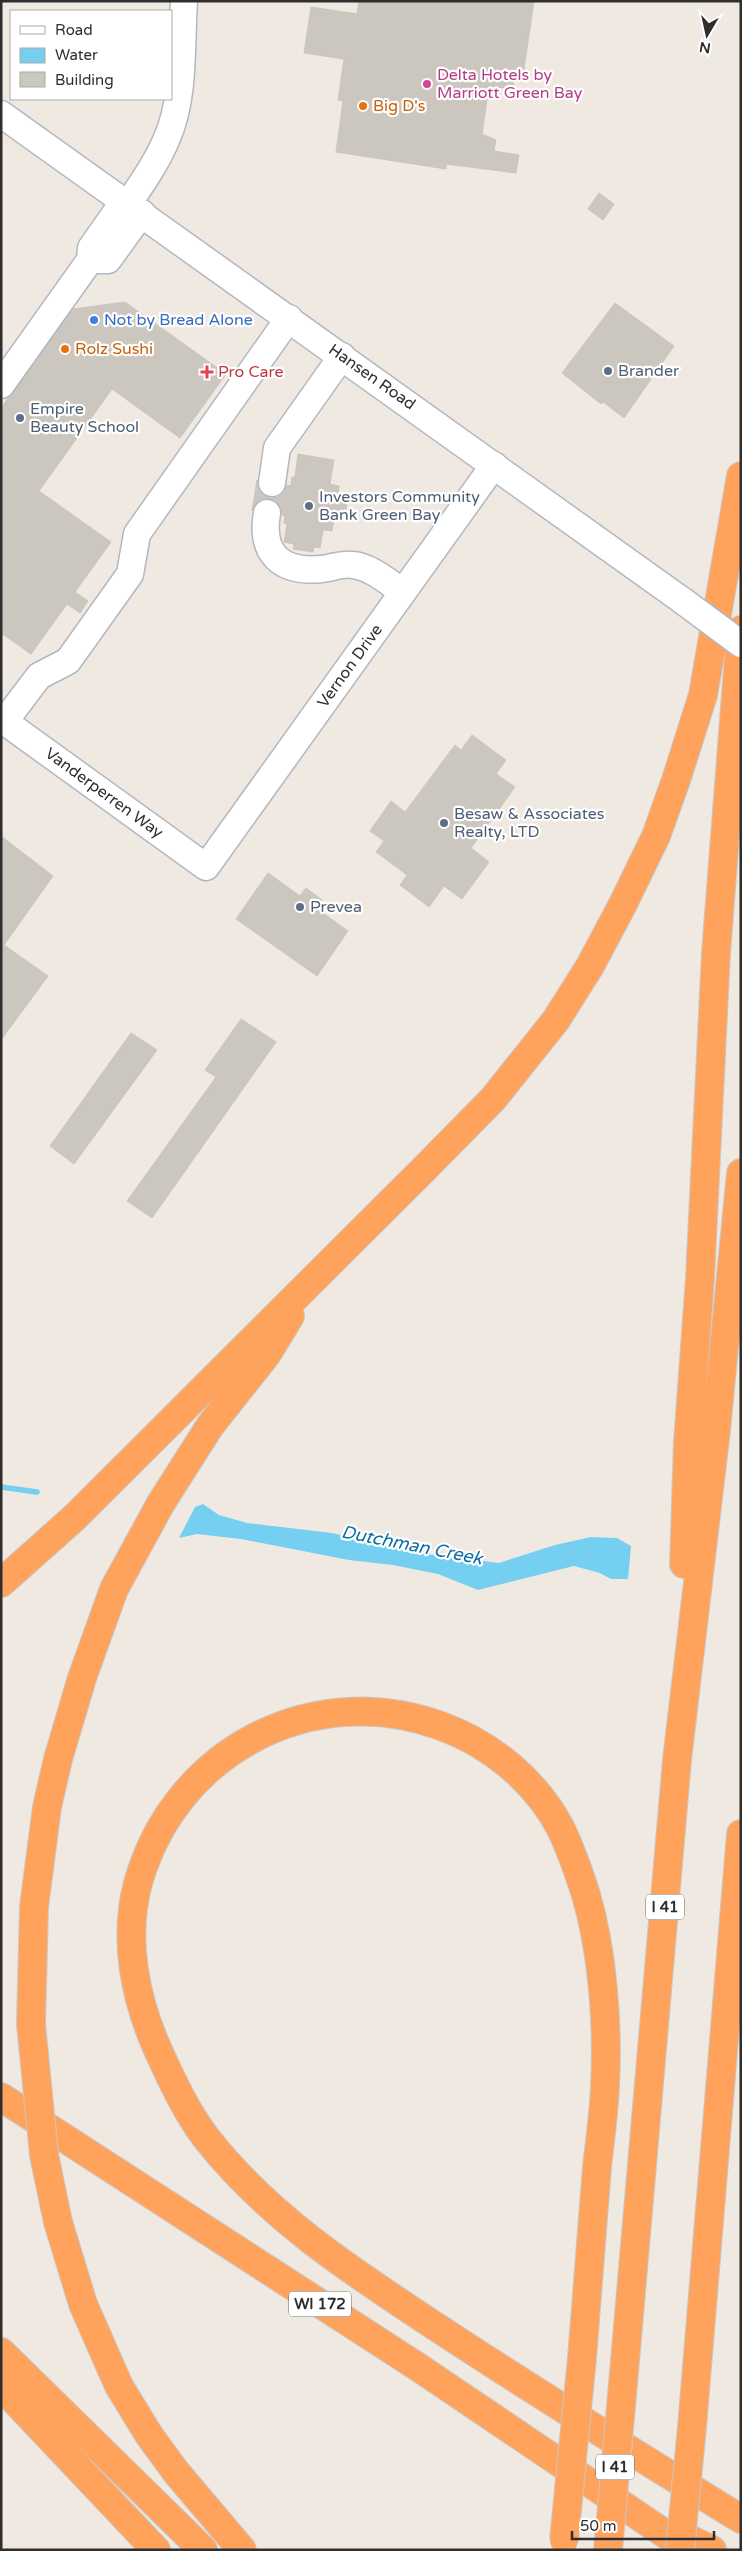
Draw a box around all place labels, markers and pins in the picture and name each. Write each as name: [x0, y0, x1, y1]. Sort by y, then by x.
place label: Delta Hotels by Marriott Green Bay: [437, 65, 583, 103]
marker: Delta Hotels by Marriott Green Bay: [421, 78, 433, 90]
place label: Big D's: [373, 96, 425, 116]
marker: Big D's: [357, 100, 369, 112]
place label: Not by Bread Alone: [104, 310, 253, 330]
marker: Not by Bread Alone: [88, 314, 100, 326]
place label: Rolz Sushi: [75, 339, 153, 359]
marker: Rolz Sushi: [59, 343, 71, 355]
place label: Brander: [618, 361, 680, 381]
place label: Pro Care: [218, 362, 283, 382]
marker: Pro Care: [200, 365, 214, 379]
marker: Brander: [602, 365, 614, 377]
place label: Empire Beauty School: [30, 399, 139, 437]
marker: Empire Beauty School: [14, 412, 26, 424]
place label: Investors Community Bank Green Bay: [319, 487, 480, 525]
marker: Investors Community Bank Green Bay: [303, 500, 315, 512]
place label: Besaw & Associates Realty, LTD: [454, 804, 604, 842]
marker: Besaw & Associates Realty, LTD: [438, 817, 450, 829]
place label: Prevea: [310, 897, 362, 917]
marker: Prevea: [294, 901, 306, 913]

